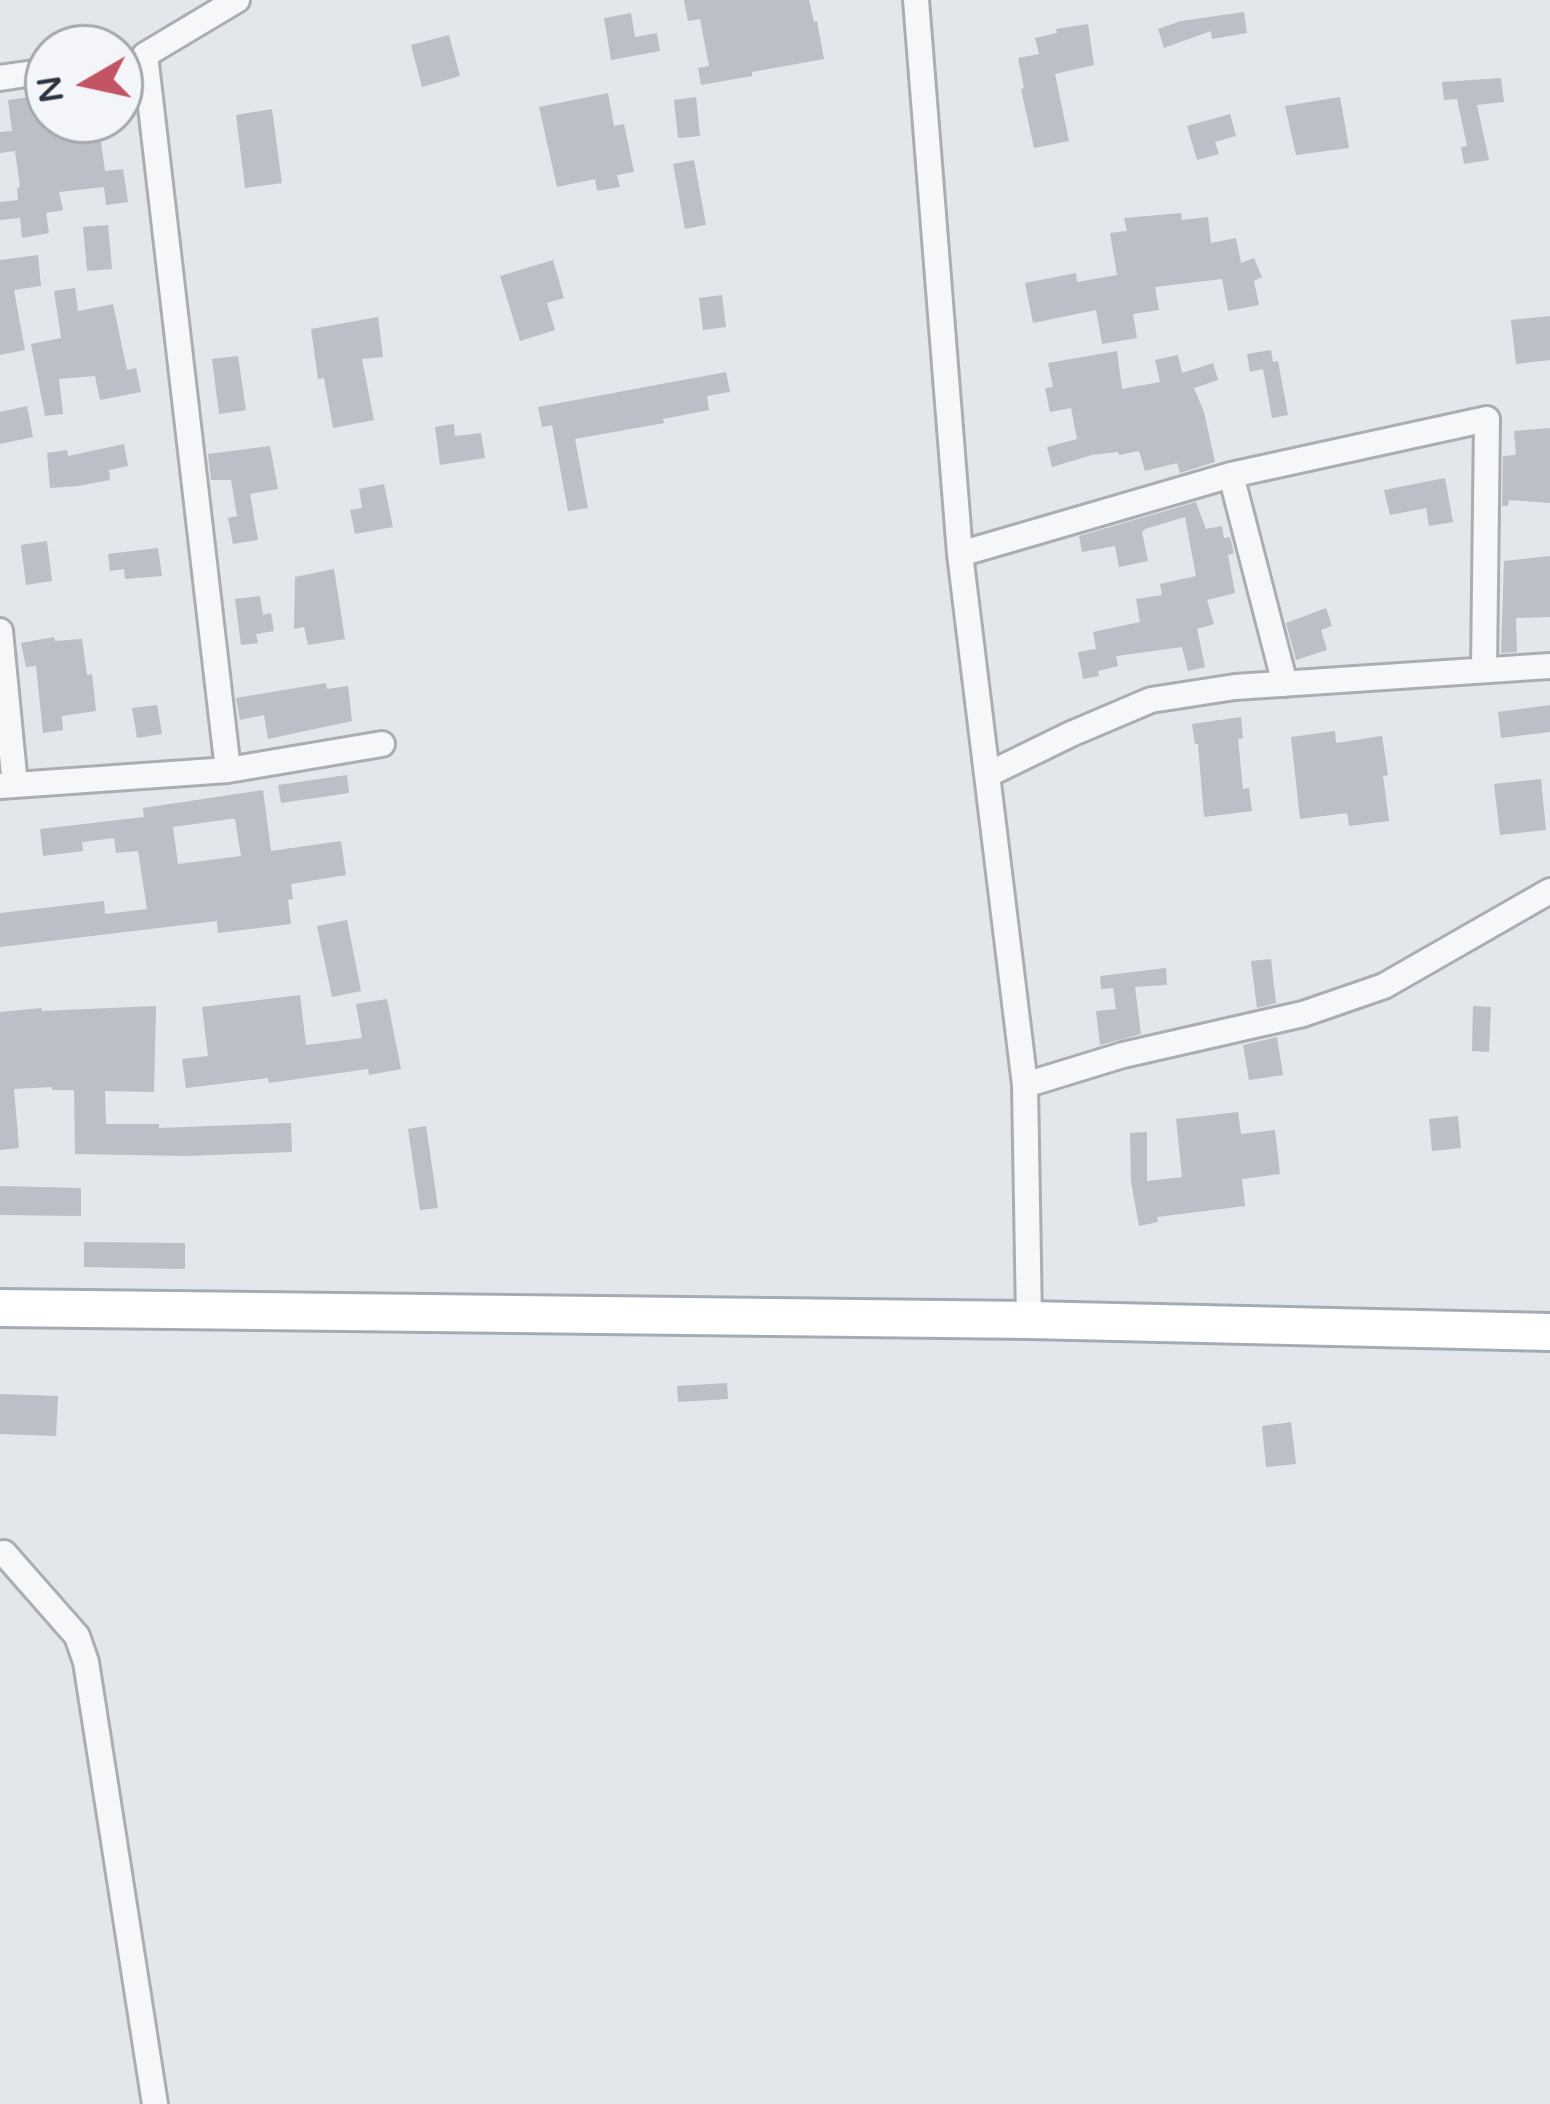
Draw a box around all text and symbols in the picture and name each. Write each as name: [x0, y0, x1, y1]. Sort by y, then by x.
north arrow: [24, 24, 144, 144]
text: N: [30, 73, 72, 105]

